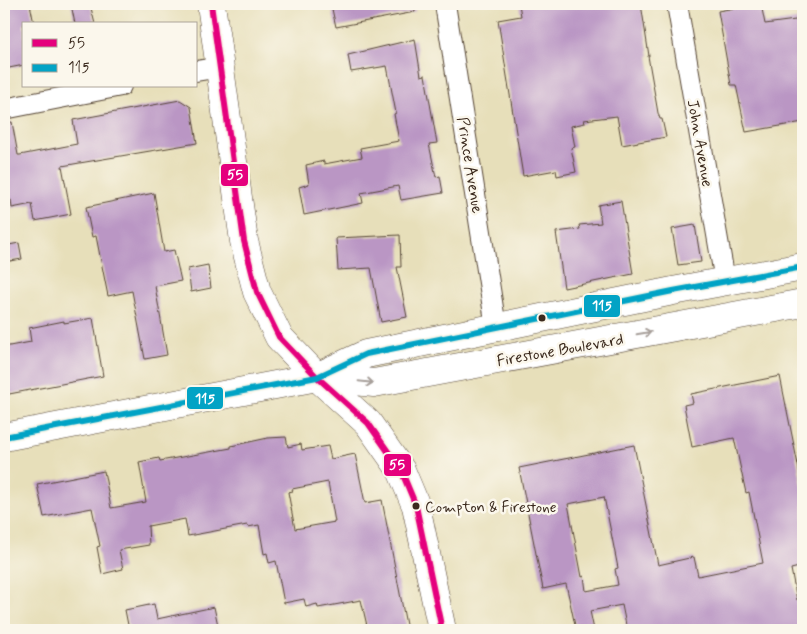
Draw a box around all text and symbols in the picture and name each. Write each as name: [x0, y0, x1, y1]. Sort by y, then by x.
legend: [22, 22, 198, 88]
text: 55: [68, 34, 85, 54]
text: 115: [68, 58, 90, 78]
street label: John Avenue: [682, 98, 718, 189]
street label: Prince Avenue: [452, 115, 488, 215]
line badge: 55: [220, 163, 249, 187]
text: 55: [227, 166, 243, 184]
line badge: 115: [583, 294, 621, 318]
text: 115: [592, 297, 612, 315]
unlabelled marker: [537, 313, 547, 323]
one-way arrow: [635, 328, 651, 338]
street label: Firestone Boulevard: [495, 329, 625, 372]
one-way arrow: [357, 377, 373, 387]
line badge: 115: [186, 386, 224, 410]
text: 115: [195, 390, 215, 408]
line badge: 55: [383, 453, 412, 477]
text: 55: [389, 456, 405, 474]
place label: Compton & Firestone: [425, 498, 557, 518]
marker: Compton & Firestone: [411, 501, 421, 511]

